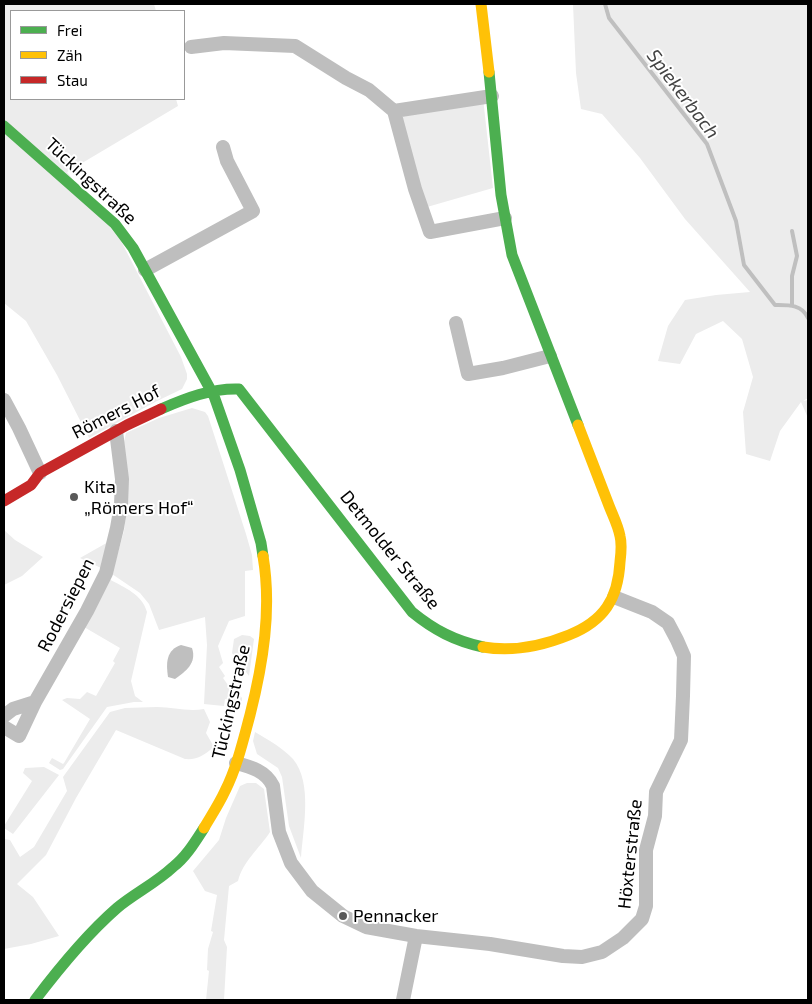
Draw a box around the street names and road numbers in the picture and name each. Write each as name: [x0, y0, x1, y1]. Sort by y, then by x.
street label: Tückingstraße: [41, 133, 141, 229]
street label: Römers Hof: [68, 381, 164, 443]
street label: Detmolder Straße: [335, 486, 445, 614]
street label: Rodersiepen: [33, 555, 99, 655]
street label: Tückingstraße: [207, 643, 255, 761]
street label: Höxterstraße: [613, 798, 647, 910]

